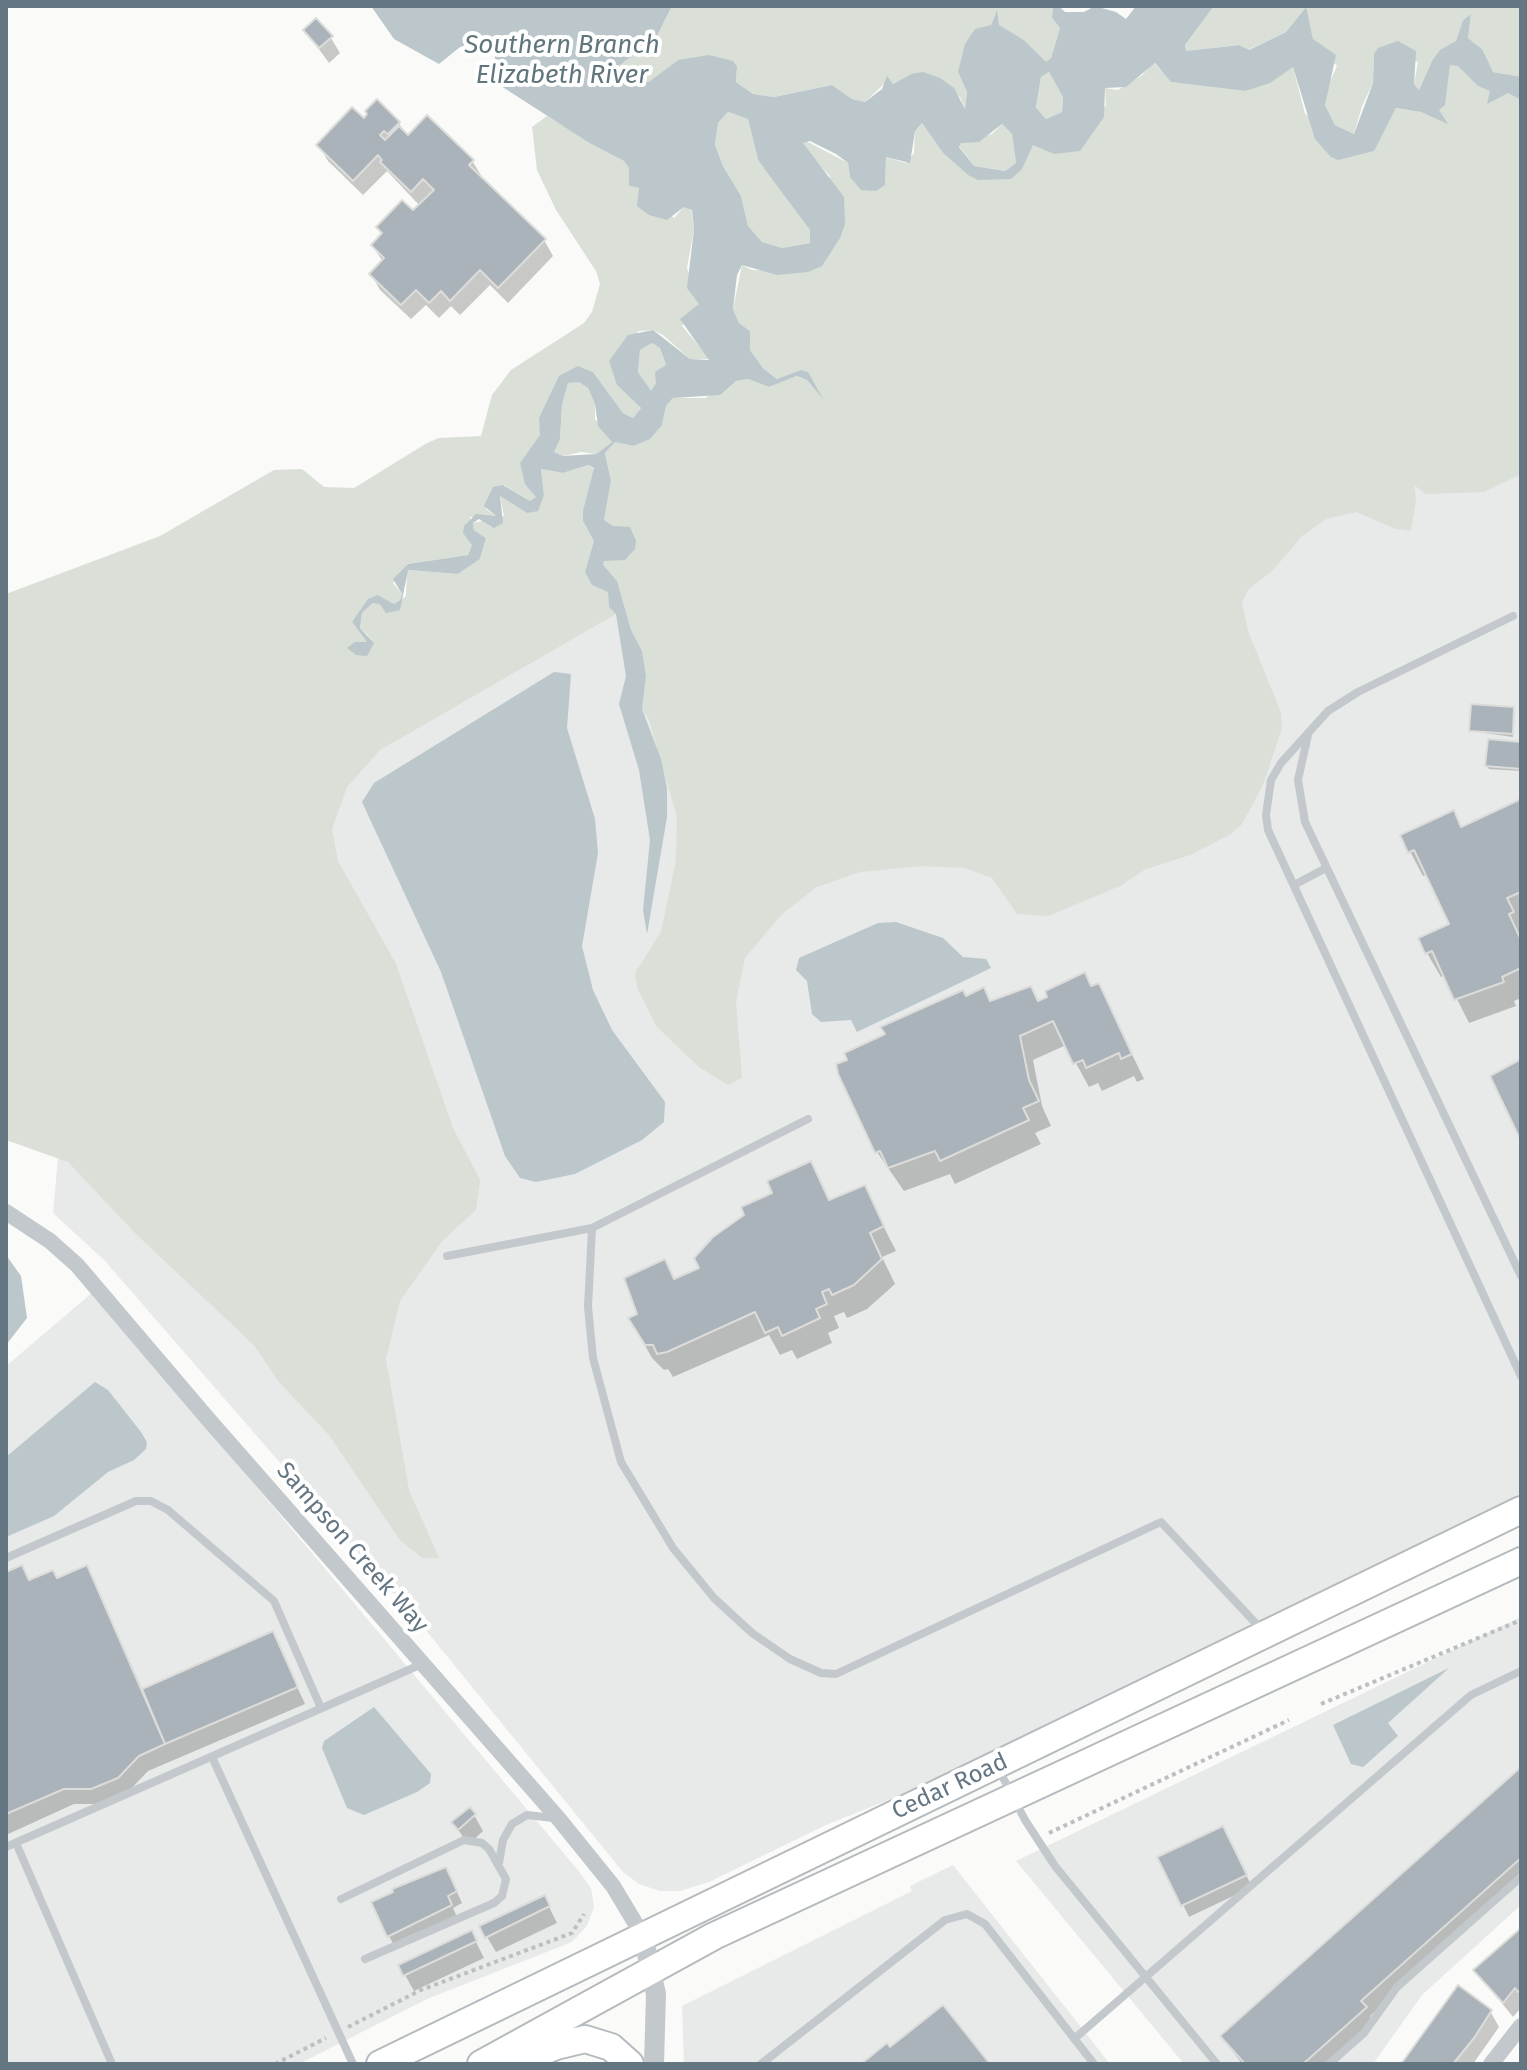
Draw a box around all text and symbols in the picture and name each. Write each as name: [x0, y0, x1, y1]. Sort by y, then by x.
water label: Southern Branch Elizabeth River: [464, 30, 660, 92]
street label: Sampson Creek Way: [270, 1457, 434, 1639]
street label: Cedar Road: [888, 1748, 1012, 1826]

